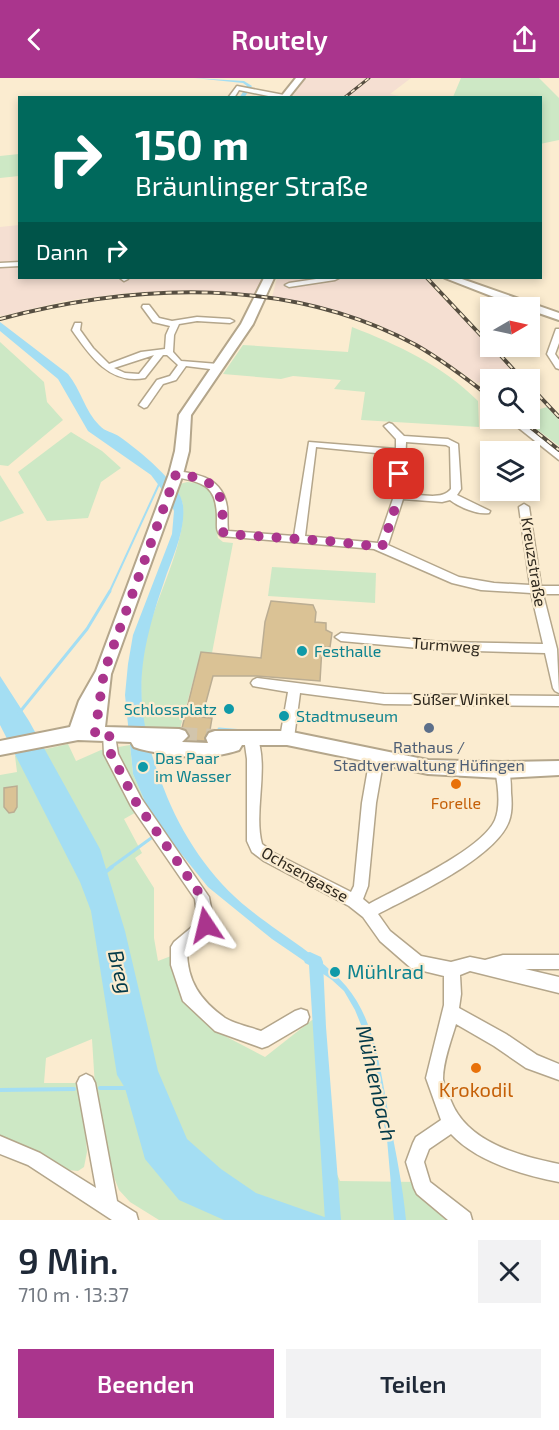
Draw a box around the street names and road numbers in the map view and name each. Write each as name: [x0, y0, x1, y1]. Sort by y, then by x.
street label: Kreuzstraße: [518, 516, 551, 608]
street label: Turmweg: [411, 633, 481, 656]
street label: Süßer Winkel: [413, 689, 510, 708]
street label: Ochsengasse: [259, 842, 352, 905]

